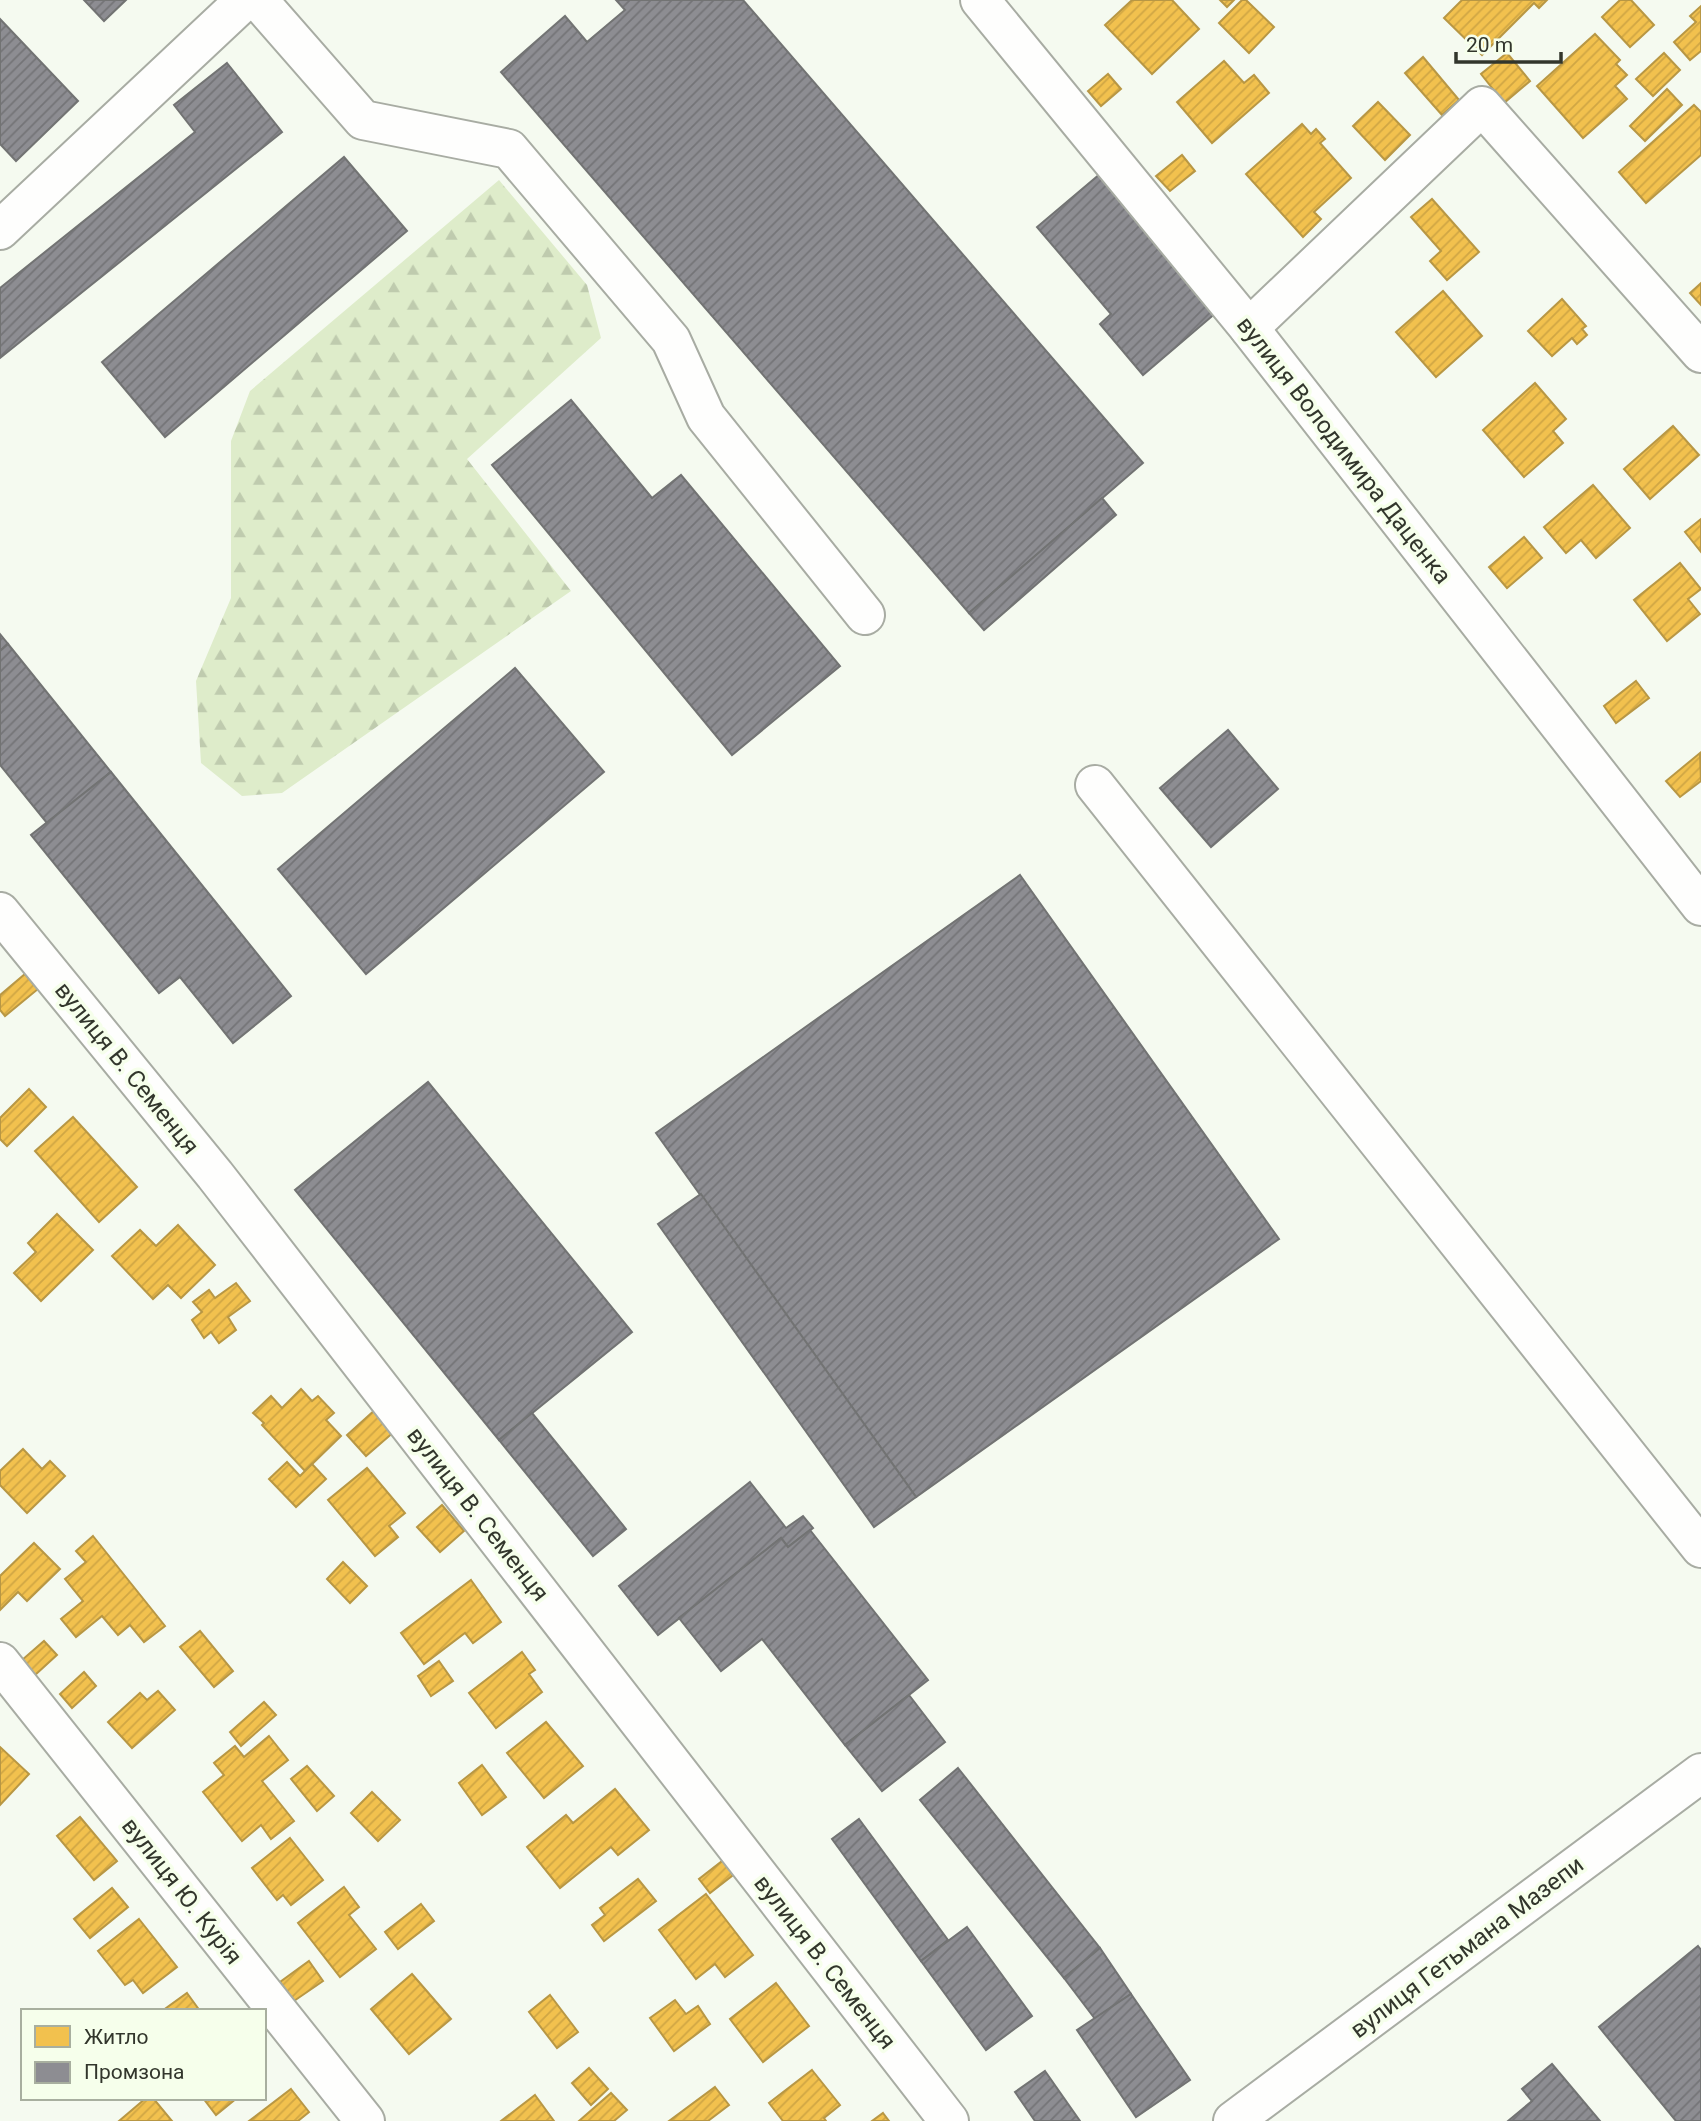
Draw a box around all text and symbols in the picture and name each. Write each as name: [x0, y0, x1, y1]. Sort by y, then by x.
scale bar: [1456, 21, 1561, 65]
text: 20 m: [1466, 33, 1513, 57]
street label: вулиця Володимира Даценка: [1231, 311, 1457, 589]
street label: вулиця В. Семенця: [49, 976, 205, 1160]
street label: вулиця В. Семенця: [401, 1421, 555, 1607]
street label: вулиця Ю. Курія: [116, 1812, 248, 1970]
street label: вулиця Гетьмана Мазепи: [1345, 1850, 1589, 2044]
street label: вулиця В. Семенця: [748, 1869, 902, 2055]
legend: [21, 2009, 266, 2100]
text: Житло: [84, 2025, 149, 2049]
text: Промзона: [84, 2060, 185, 2084]

